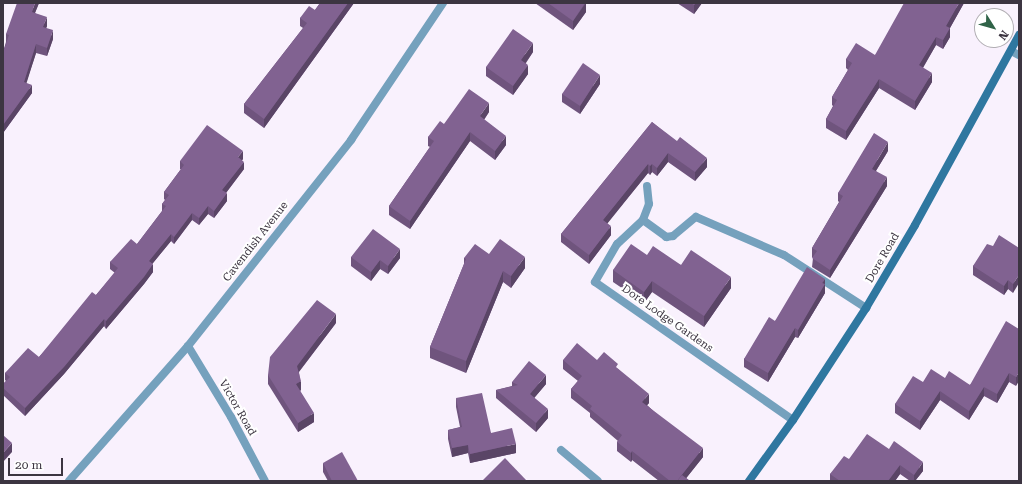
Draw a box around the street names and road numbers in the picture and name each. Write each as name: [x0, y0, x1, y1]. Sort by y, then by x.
street label: Cavendish Avenue: [221, 199, 291, 285]
street label: Dore Road: [863, 231, 903, 285]
street label: Dore Lodge Gardens: [619, 282, 715, 356]
street label: Victor Road: [216, 378, 258, 438]

